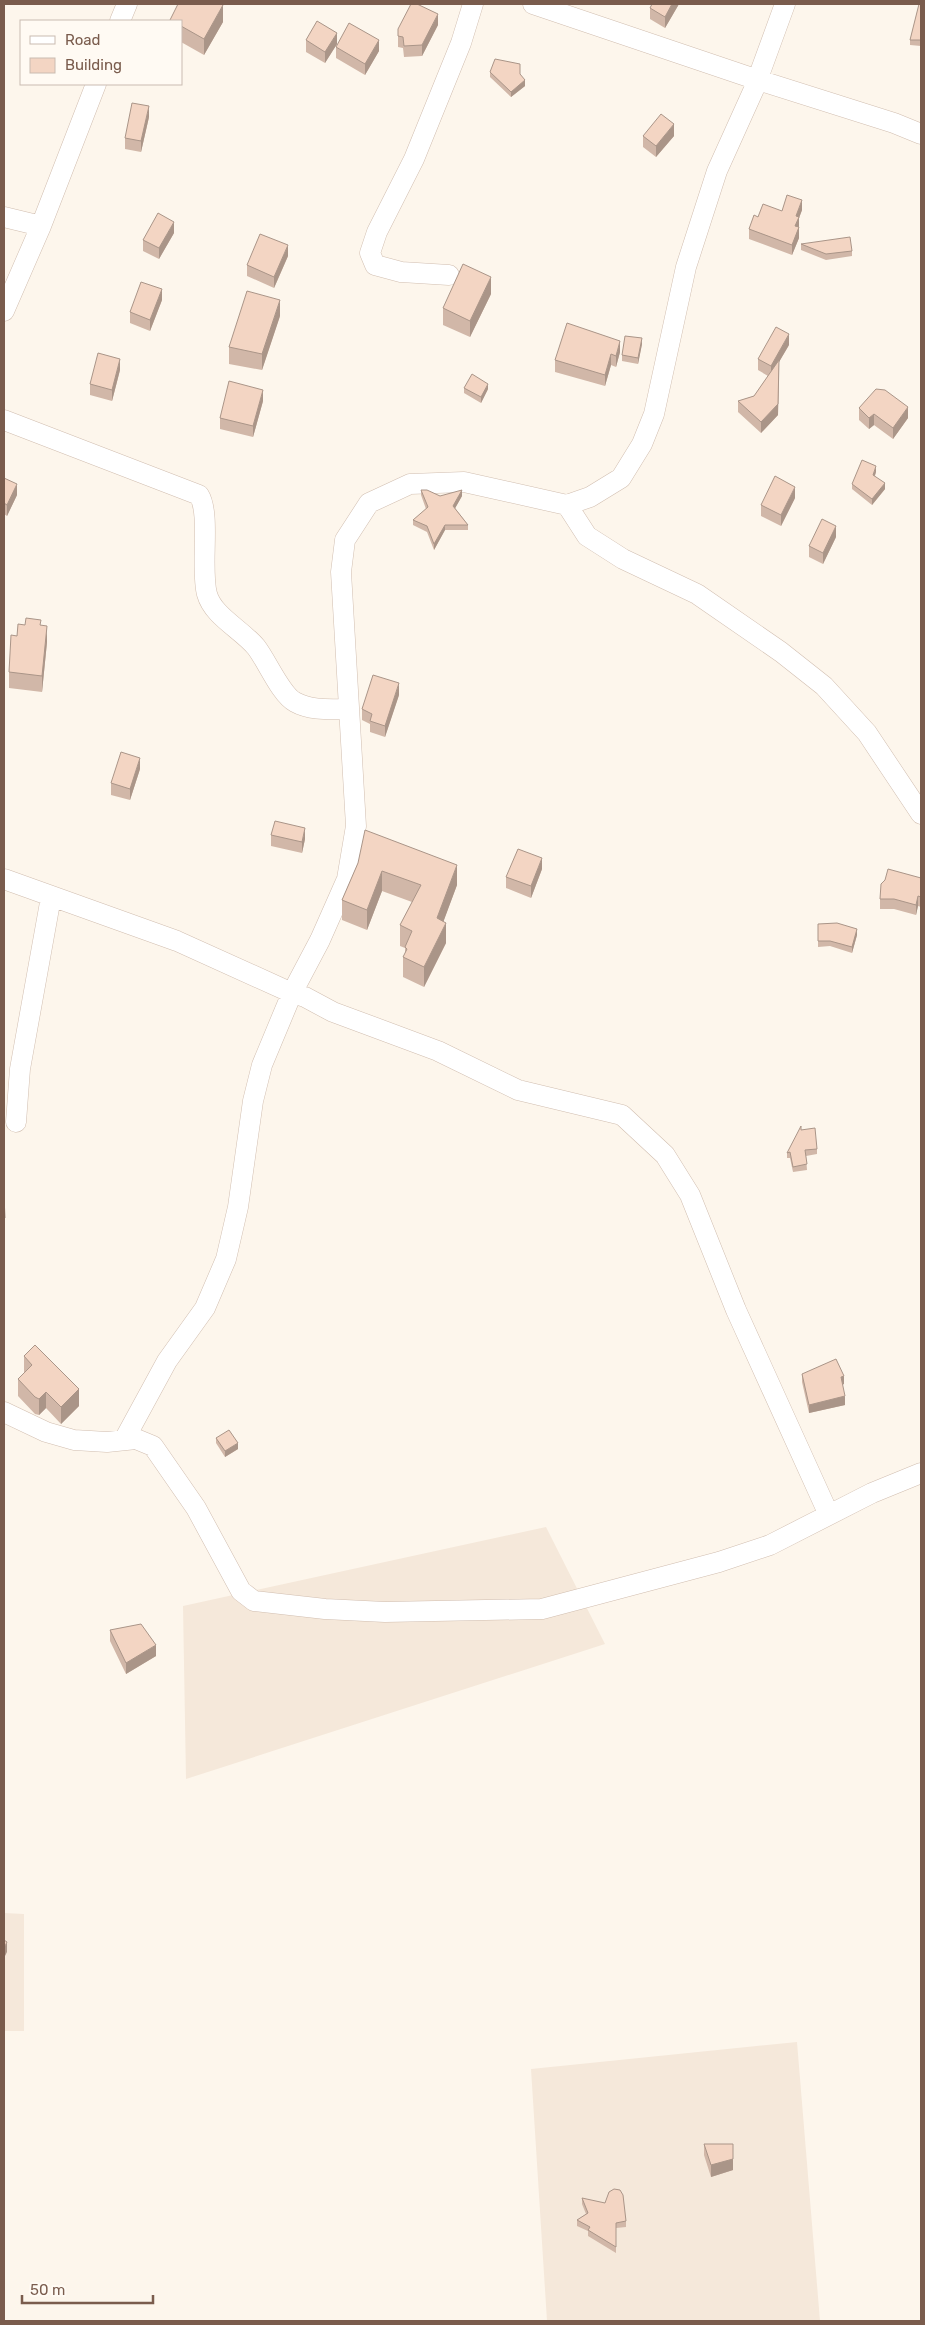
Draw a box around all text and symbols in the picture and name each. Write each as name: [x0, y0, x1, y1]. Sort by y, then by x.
legend: [20, 20, 182, 85]
text: Road: [65, 31, 101, 49]
text: Building: [65, 56, 122, 74]
scale bar: [22, 2272, 154, 2304]
text: 50 m: [30, 2281, 65, 2299]

